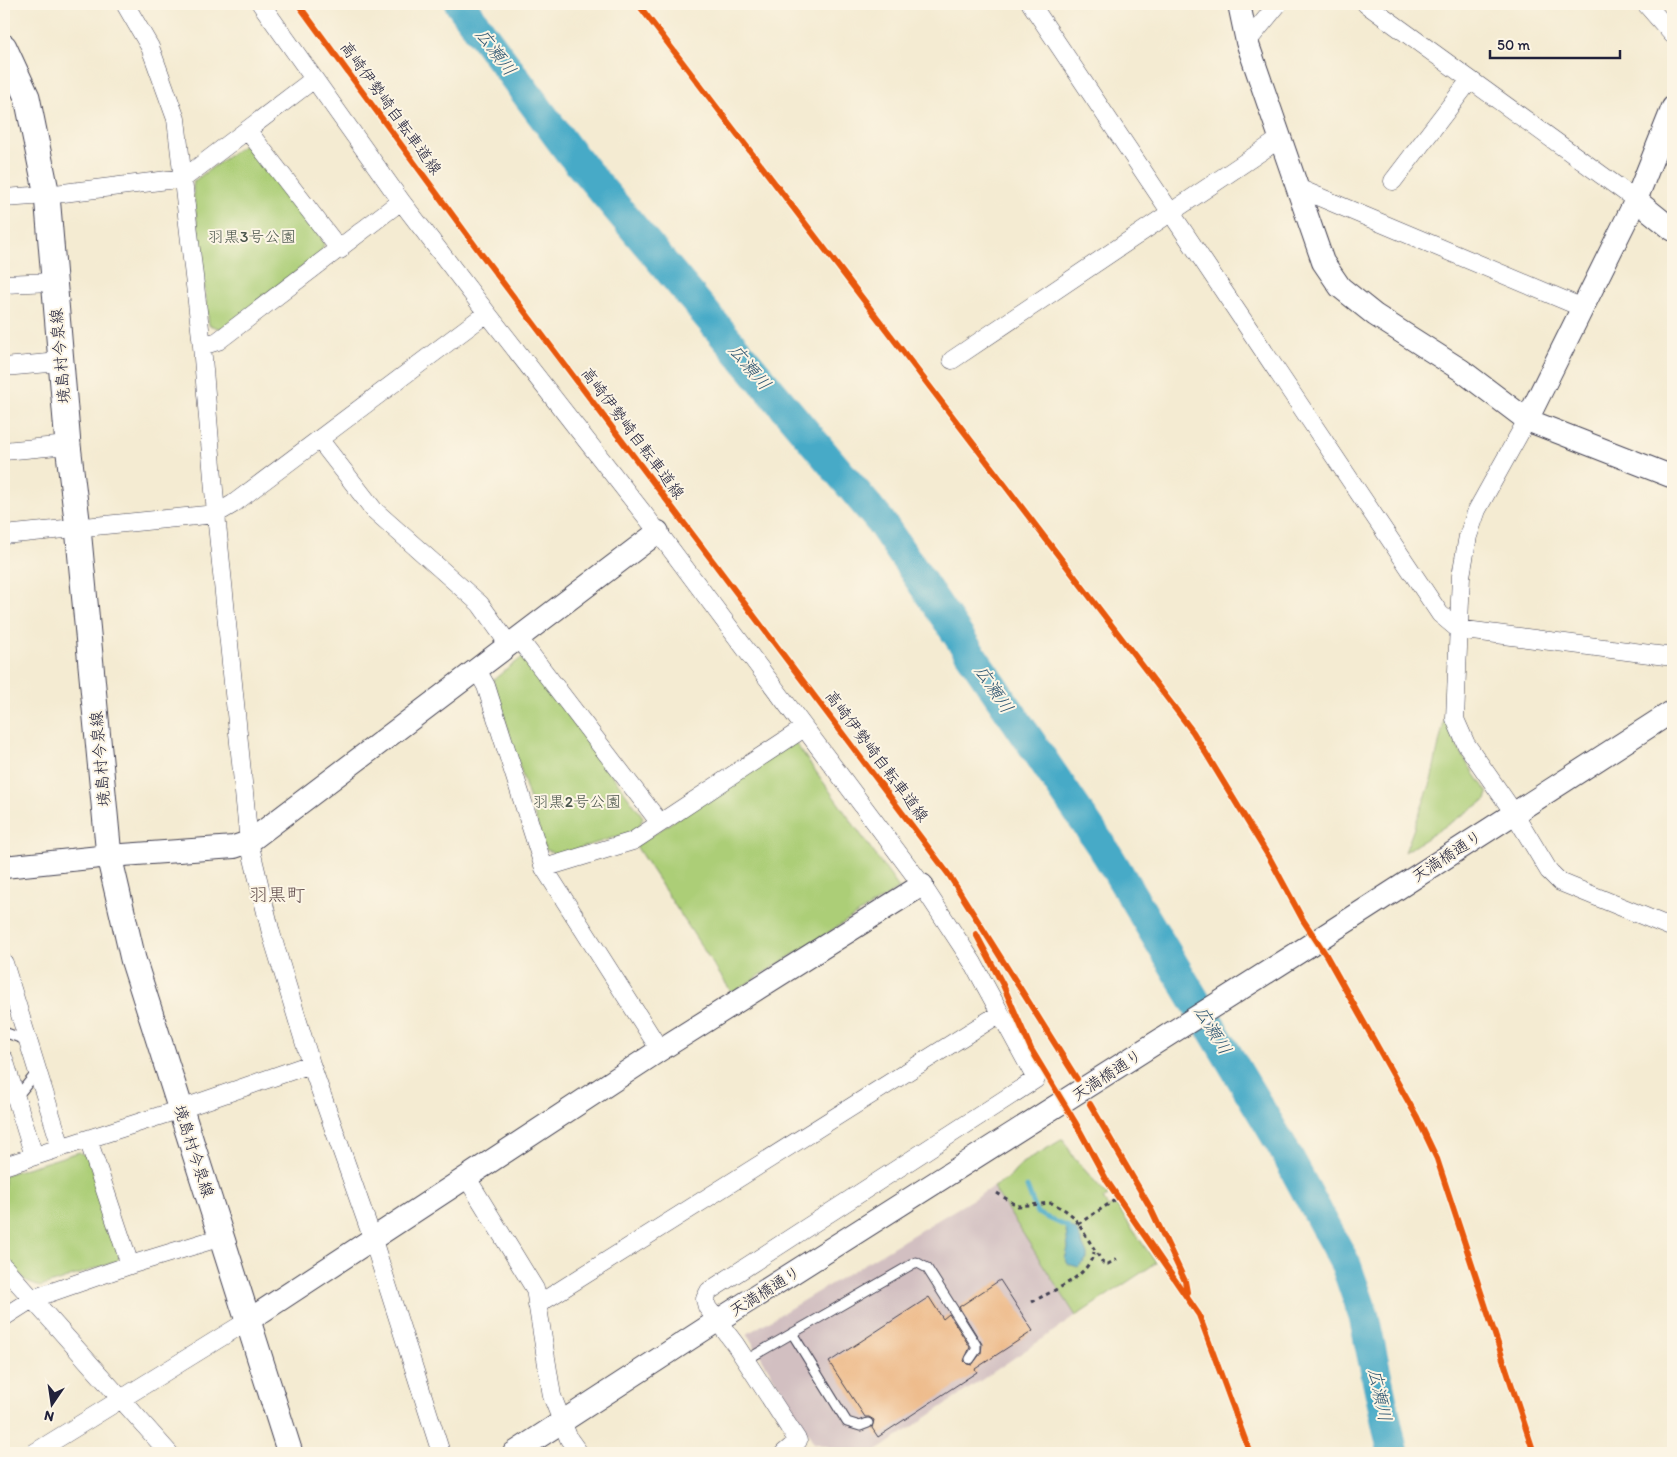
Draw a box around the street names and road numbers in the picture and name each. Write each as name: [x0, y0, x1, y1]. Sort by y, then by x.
street label: 高崎伊勢崎自転車道線: [336, 38, 446, 178]
street label: 境島村今泉線: [46, 307, 74, 405]
street label: 高崎伊勢崎自転車道線: [577, 363, 689, 503]
street label: 高崎伊勢崎自転車道線: [821, 686, 933, 826]
street label: 境島村今泉線: [86, 710, 114, 808]
street label: 天満橋通り: [1408, 826, 1486, 886]
street label: 天満橋通り: [1068, 1045, 1146, 1105]
street label: 境島村今泉線: [170, 1102, 218, 1200]
street label: 天満橋通り: [726, 1262, 804, 1320]

